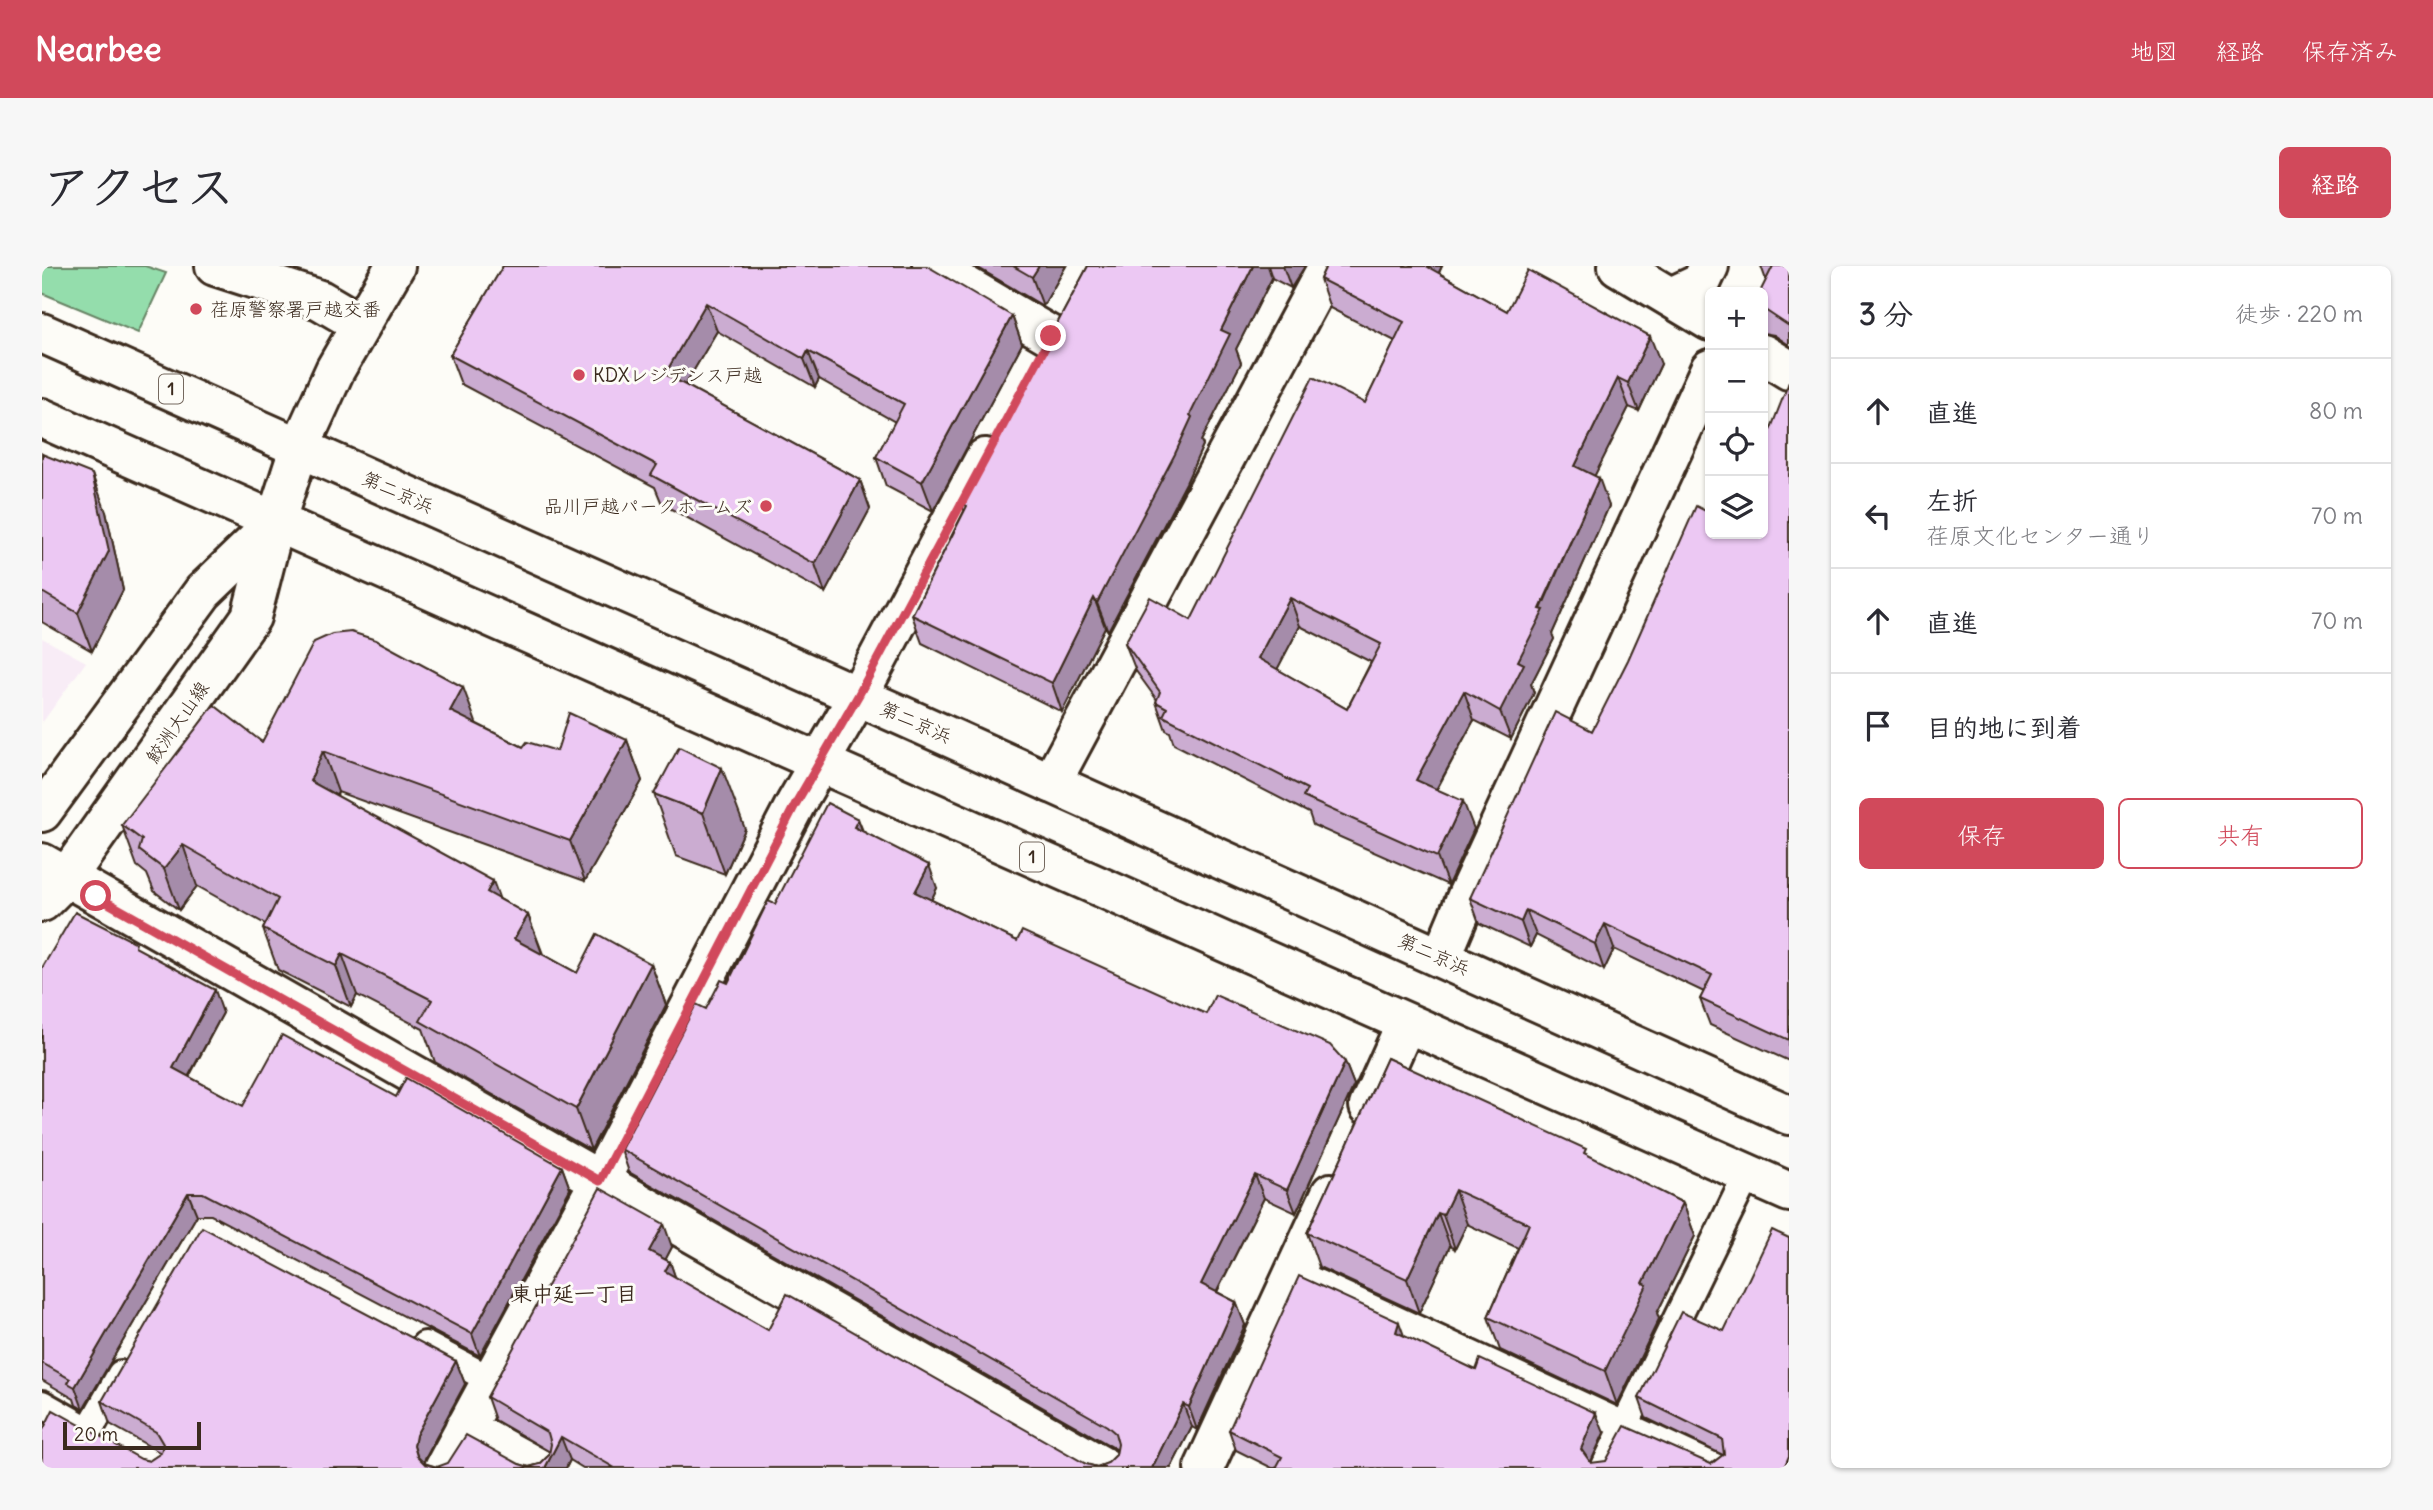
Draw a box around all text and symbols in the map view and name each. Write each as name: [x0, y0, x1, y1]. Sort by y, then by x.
text: Nearbee: [35, 28, 161, 70]
text: 地図: [2130, 36, 2178, 66]
text: 経路: [2216, 36, 2264, 66]
text: 保存済み: [2302, 36, 2398, 66]
button: 経路: [2279, 147, 2391, 218]
text: アクセス: [42, 156, 235, 217]
map controls: [1705, 287, 1768, 539]
button: +: [1705, 287, 1768, 350]
text: 3 分: [1859, 295, 1913, 333]
place label: 荏原警察署戸越交番: [210, 297, 381, 321]
text: 徒歩 · 220 m: [2235, 299, 2363, 328]
marker: 荏原警察署戸越交番: [188, 301, 204, 317]
route end: [1035, 320, 1066, 351]
button: −: [1705, 350, 1768, 413]
place label: KDXレジデンス戸越: [593, 363, 763, 387]
marker: KDXレジデンス戸越: [571, 367, 587, 383]
road number: 1: [159, 375, 183, 404]
icon: ahead: [1859, 392, 1897, 430]
text: 直進: [1926, 396, 1978, 429]
text: 80 m: [2309, 396, 2363, 425]
button: locate: [1705, 413, 1768, 476]
street label: 第二京浜: [358, 466, 438, 518]
button: layers: [1705, 476, 1768, 539]
text: 左折: [1926, 484, 1978, 517]
place label: 品川戸越パークホームズ: [544, 494, 752, 518]
icon: left: [1859, 497, 1897, 535]
marker: 品川戸越パークホームズ: [758, 498, 774, 514]
text: 70 m: [2311, 501, 2363, 530]
text: 荏原文化センター通り: [1926, 521, 2155, 550]
icon: ahead: [1859, 602, 1897, 640]
text: 直進: [1926, 606, 1978, 639]
text: 70 m: [2311, 606, 2363, 635]
street label: 鮫洲大山線: [140, 676, 214, 768]
street label: 第二京浜: [876, 696, 956, 748]
icon: arrive: [1859, 707, 1897, 745]
text: 目的地に到着: [1926, 711, 2082, 744]
button: 保存: [1859, 798, 2104, 869]
button: 共有: [2118, 798, 2363, 869]
road number: 1: [1020, 842, 1044, 872]
route start: [80, 880, 111, 911]
street label: 第二京浜: [1394, 928, 1474, 980]
district label: 東中延一丁目: [511, 1280, 637, 1307]
scale bar: [63, 1419, 201, 1451]
text: 20 m: [74, 1422, 118, 1446]

